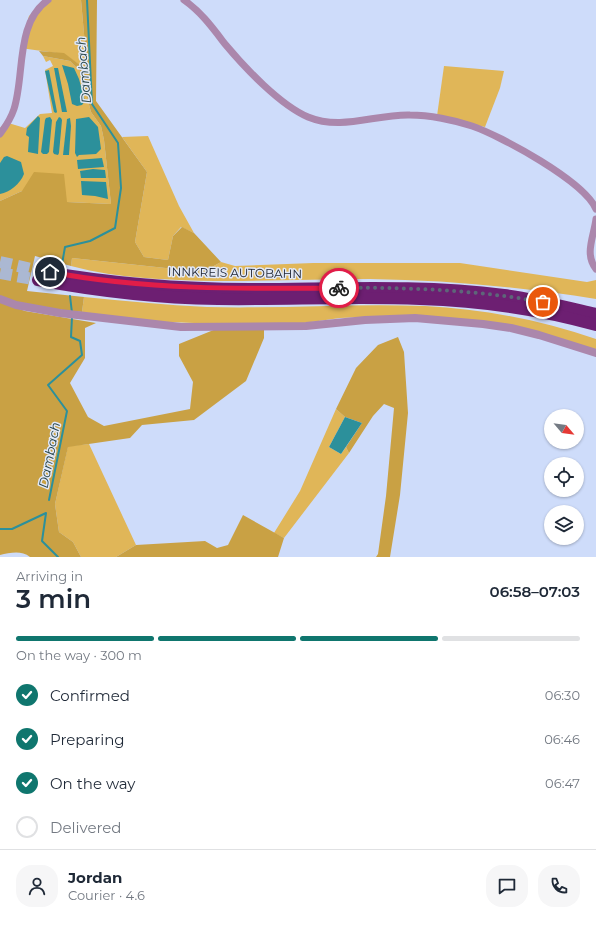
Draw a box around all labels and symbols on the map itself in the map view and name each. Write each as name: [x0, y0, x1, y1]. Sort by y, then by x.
water label: Dambach: [72, 36, 94, 104]
pin: [33, 255, 67, 289]
street label: INNKREIS AUTOBAHN: [168, 264, 302, 281]
courier: [319, 268, 359, 308]
pin: [526, 285, 560, 319]
north arrow: [544, 409, 584, 449]
water label: Dambach: [35, 421, 63, 489]

